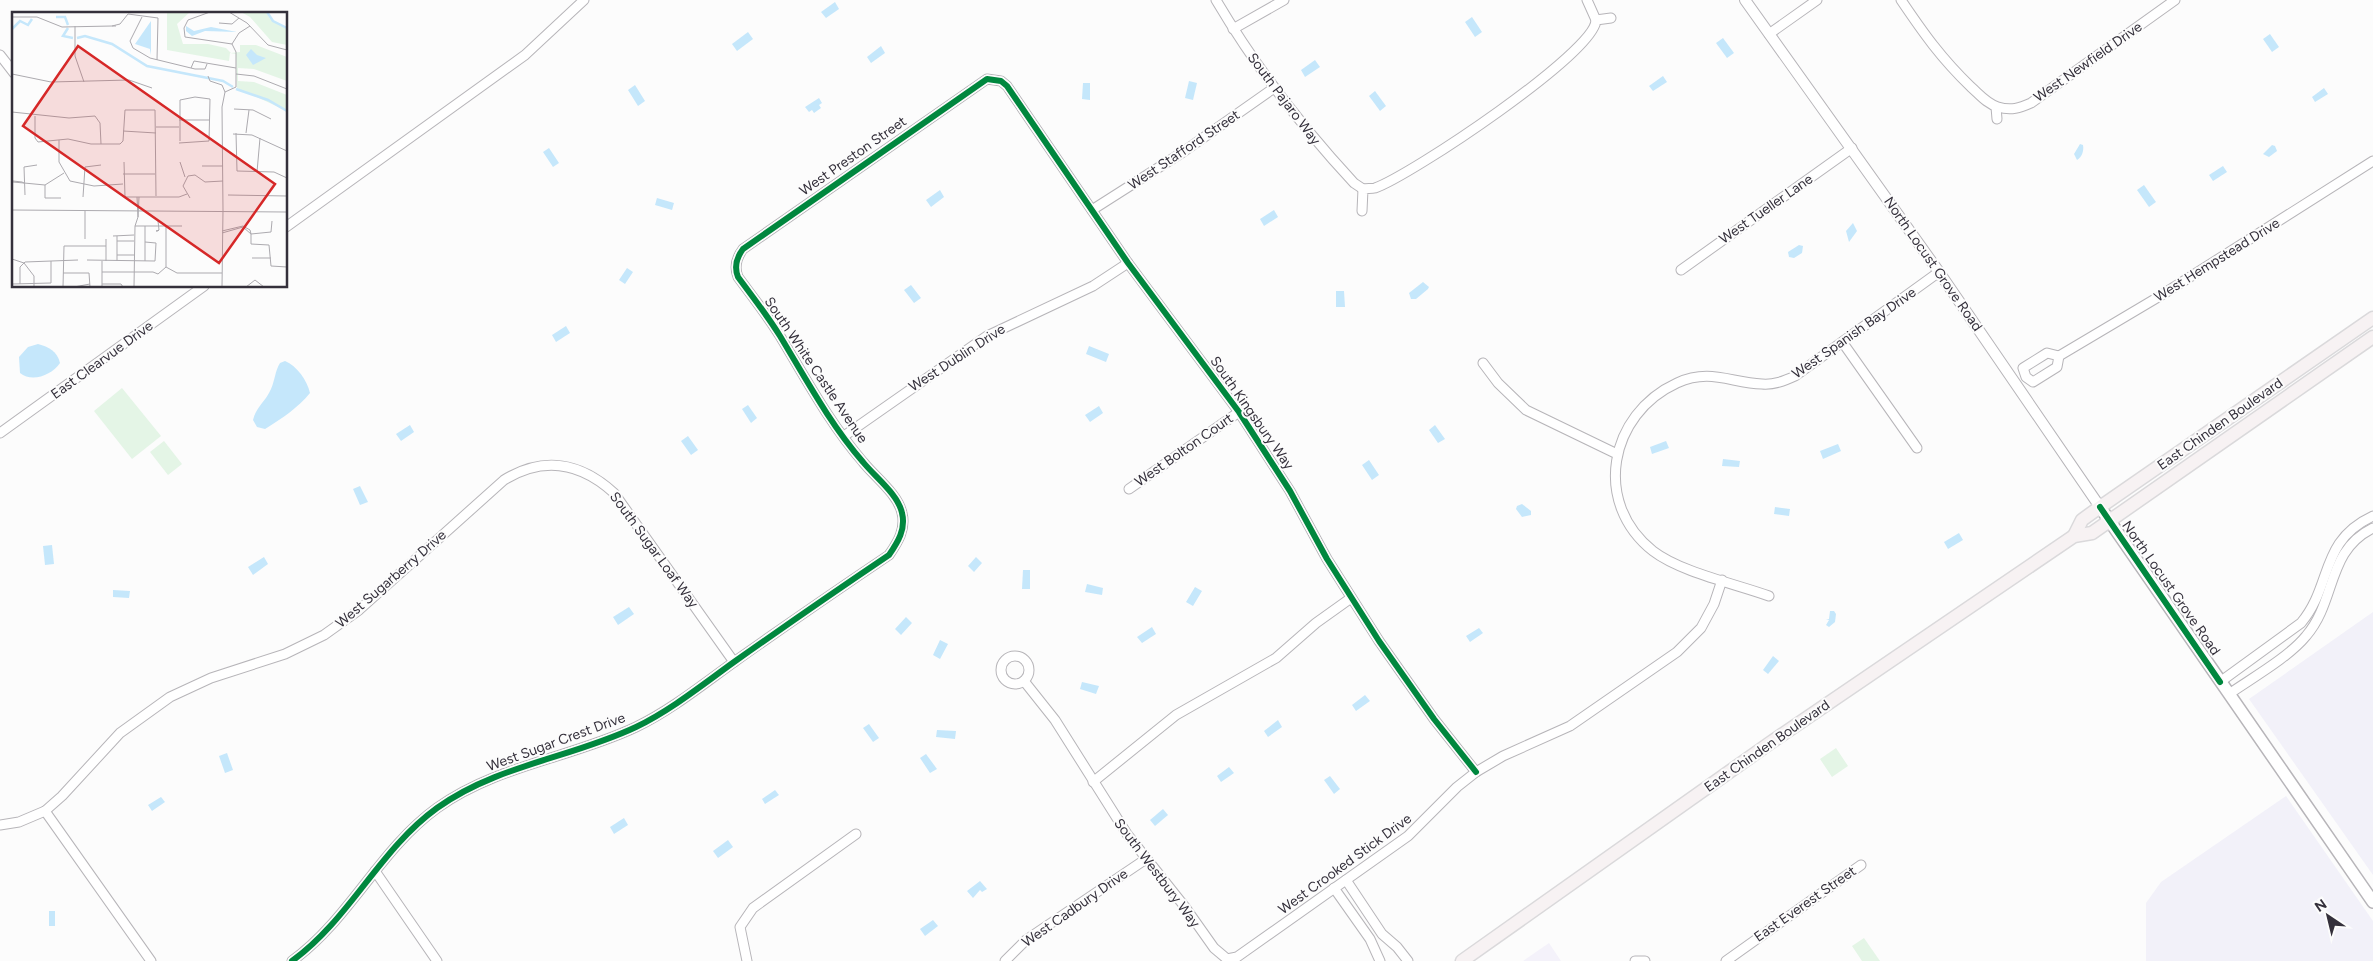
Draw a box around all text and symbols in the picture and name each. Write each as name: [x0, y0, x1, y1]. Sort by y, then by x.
inset map: [12, 12, 288, 288]
street label: West Newfield Drive: [2031, 18, 2146, 106]
street label: South Pajaro Way: [1244, 50, 1324, 149]
street label: West Stafford Street: [1125, 106, 1243, 194]
street label: West Preston Street: [796, 113, 910, 199]
street label: West Tueller Lane: [1716, 170, 1816, 248]
street label: North Locust Grove Road: [1880, 194, 1986, 334]
street label: West Hempstead Drive: [2151, 214, 2283, 306]
street label: West Spanish Bay Drive: [1789, 284, 1920, 382]
street label: South White Castle Avenue: [761, 294, 871, 447]
street label: East Clearvue Drive: [48, 317, 157, 403]
street label: West Dublin Drive: [906, 320, 1009, 395]
street label: South Kingsbury Way: [1207, 353, 1298, 473]
street label: East Chinden Boulevard: [2154, 374, 2286, 474]
street label: West Bolton Court: [1132, 410, 1236, 490]
street label: South Sugar Loaf Way: [606, 489, 702, 612]
street label: North Locust Grove Road: [2118, 518, 2224, 658]
street label: West Sugarberry Drive: [332, 526, 450, 632]
street label: East Chinden Boulevard: [1701, 696, 1833, 796]
street label: West Sugar Crest Drive: [485, 709, 628, 775]
street label: West Crooked Stick Drive: [1275, 810, 1415, 918]
street label: South Westbury Way: [1110, 815, 1204, 931]
street label: East Everest Street: [1751, 862, 1859, 946]
street label: West Cadbury Drive: [1019, 865, 1131, 951]
north arrow: [2303, 891, 2353, 941]
text: N: [2312, 896, 2330, 916]

